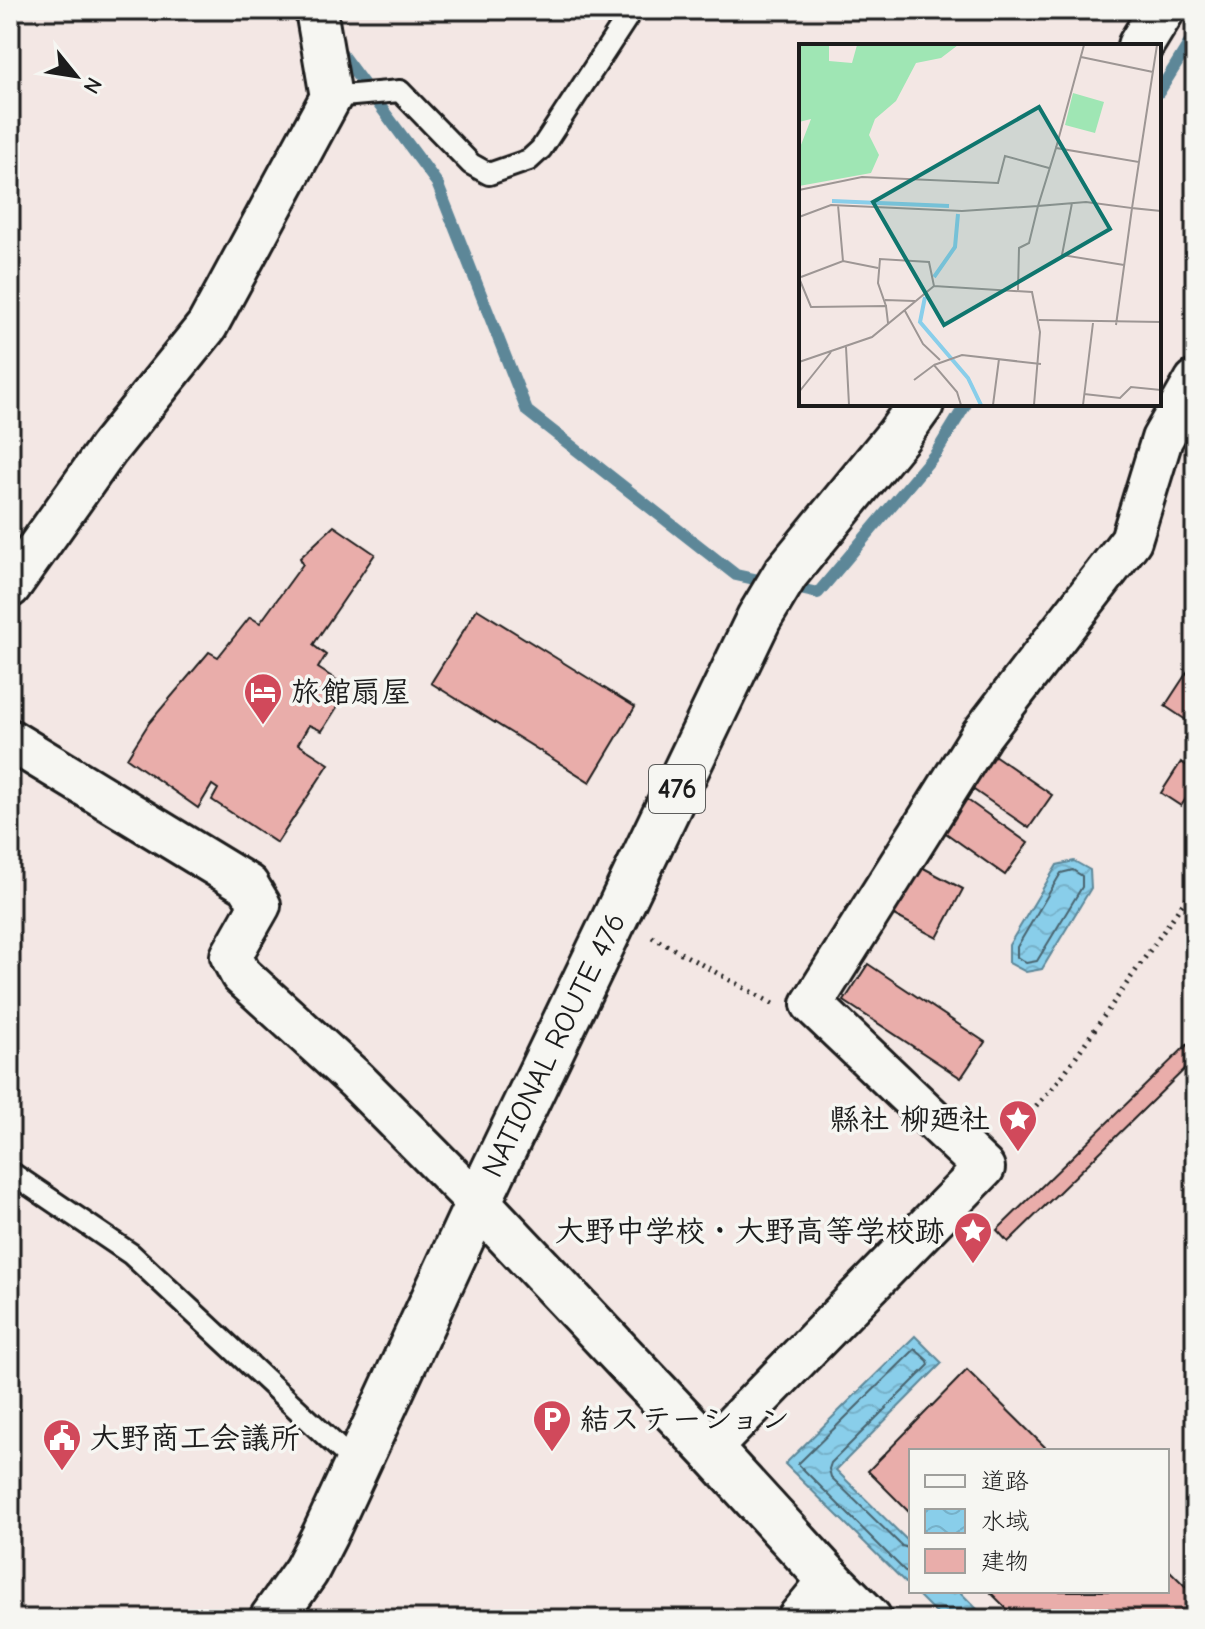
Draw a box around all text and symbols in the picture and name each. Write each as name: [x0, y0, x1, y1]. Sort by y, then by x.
north arrow: [36, 36, 116, 116]
inset map: [799, 44, 1161, 406]
text: N: [78, 73, 107, 98]
hotel icon: 旅館扇屋: [242, 671, 284, 726]
place label: 旅館扇屋: [291, 675, 411, 710]
road number: 476: [649, 765, 705, 813]
street label: NATIONAL ROUTE 476: [475, 907, 633, 1183]
place icon: 縣社 柳廼社: [997, 1098, 1039, 1153]
place label: 縣社 柳廼社: [829, 1102, 990, 1137]
place icon: 大野中学校・大野高等学校跡: [952, 1210, 994, 1265]
place label: 大野中学校・大野高等学校跡: [555, 1214, 945, 1249]
parking icon: 結ステーション: [531, 1398, 573, 1453]
place label: 結ステーション: [580, 1402, 790, 1437]
public building icon: 大野商工会議所: [41, 1417, 83, 1472]
place label: 大野商工会議所: [90, 1421, 300, 1456]
legend: [909, 1449, 1169, 1593]
text: 道路: [981, 1467, 1029, 1495]
text: 水域: [981, 1507, 1029, 1535]
text: 建物: [981, 1547, 1029, 1575]

